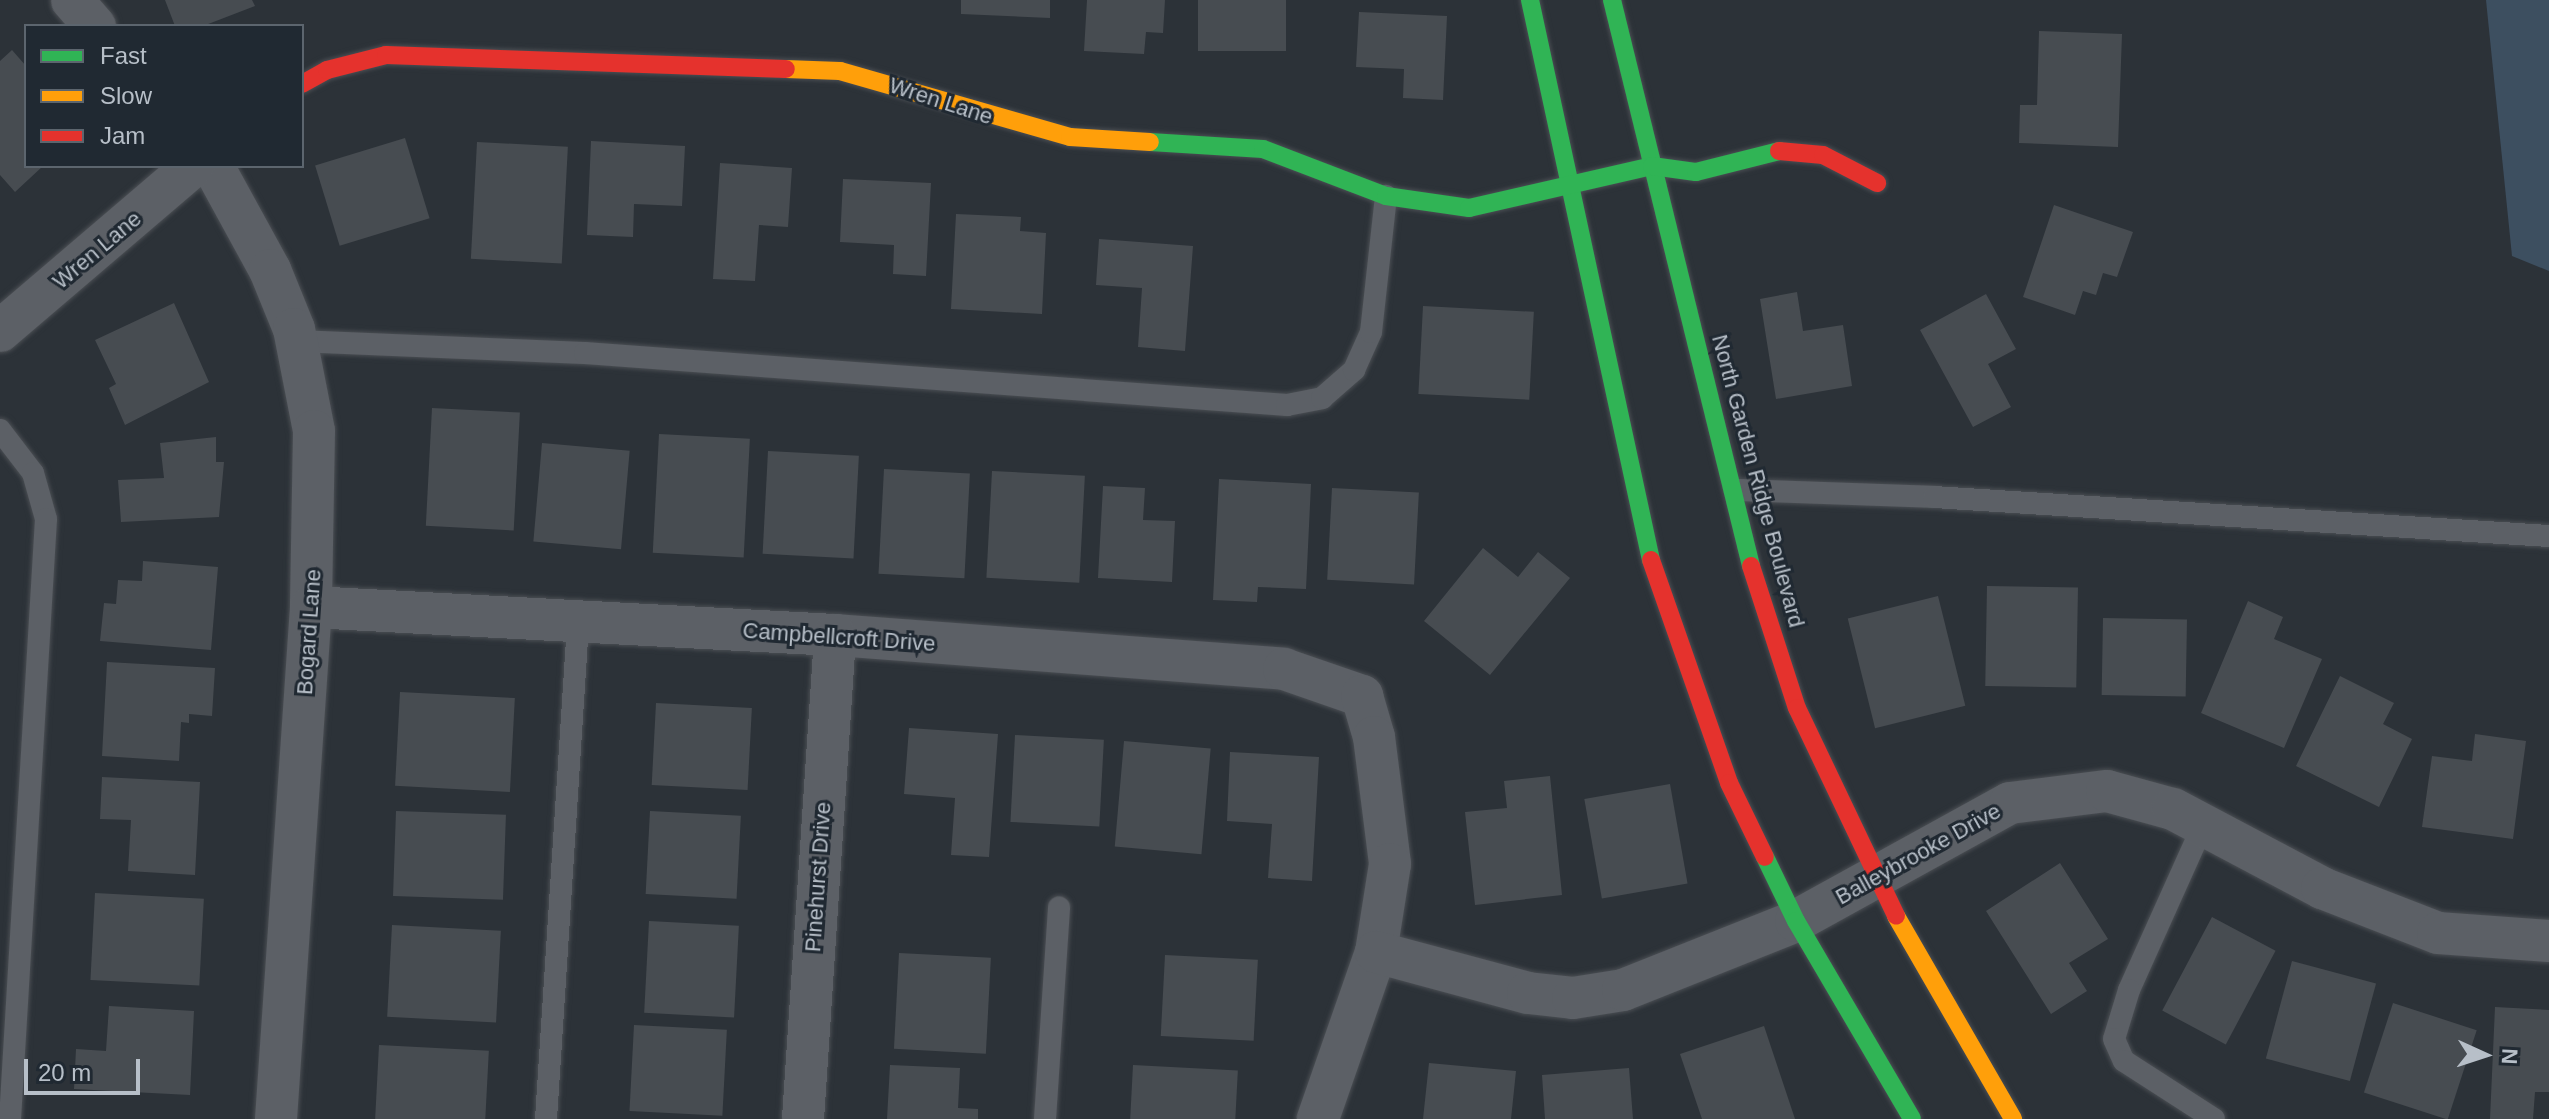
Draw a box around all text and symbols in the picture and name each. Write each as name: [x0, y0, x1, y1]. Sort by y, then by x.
legend: [24, 24, 304, 168]
text: Fast: [100, 42, 147, 69]
street label: Wren Lane: [886, 72, 996, 130]
text: Slow: [100, 82, 152, 109]
text: Jam: [100, 122, 145, 149]
street label: Wren Lane: [47, 205, 147, 295]
street label: North Garden Ridge Boulevard: [1706, 332, 1810, 630]
street label: Bogard Lane: [291, 568, 327, 696]
street label: Campbellcroft Drive: [742, 617, 936, 657]
street label: Balleybrooke Drive: [1831, 798, 2005, 910]
street label: Pinehurst Drive: [800, 801, 836, 953]
north arrow: [2445, 1015, 2525, 1095]
scale bar: [28, 1043, 144, 1093]
text: N: [2497, 1048, 2522, 1065]
text: 20 m: [38, 1059, 91, 1086]

